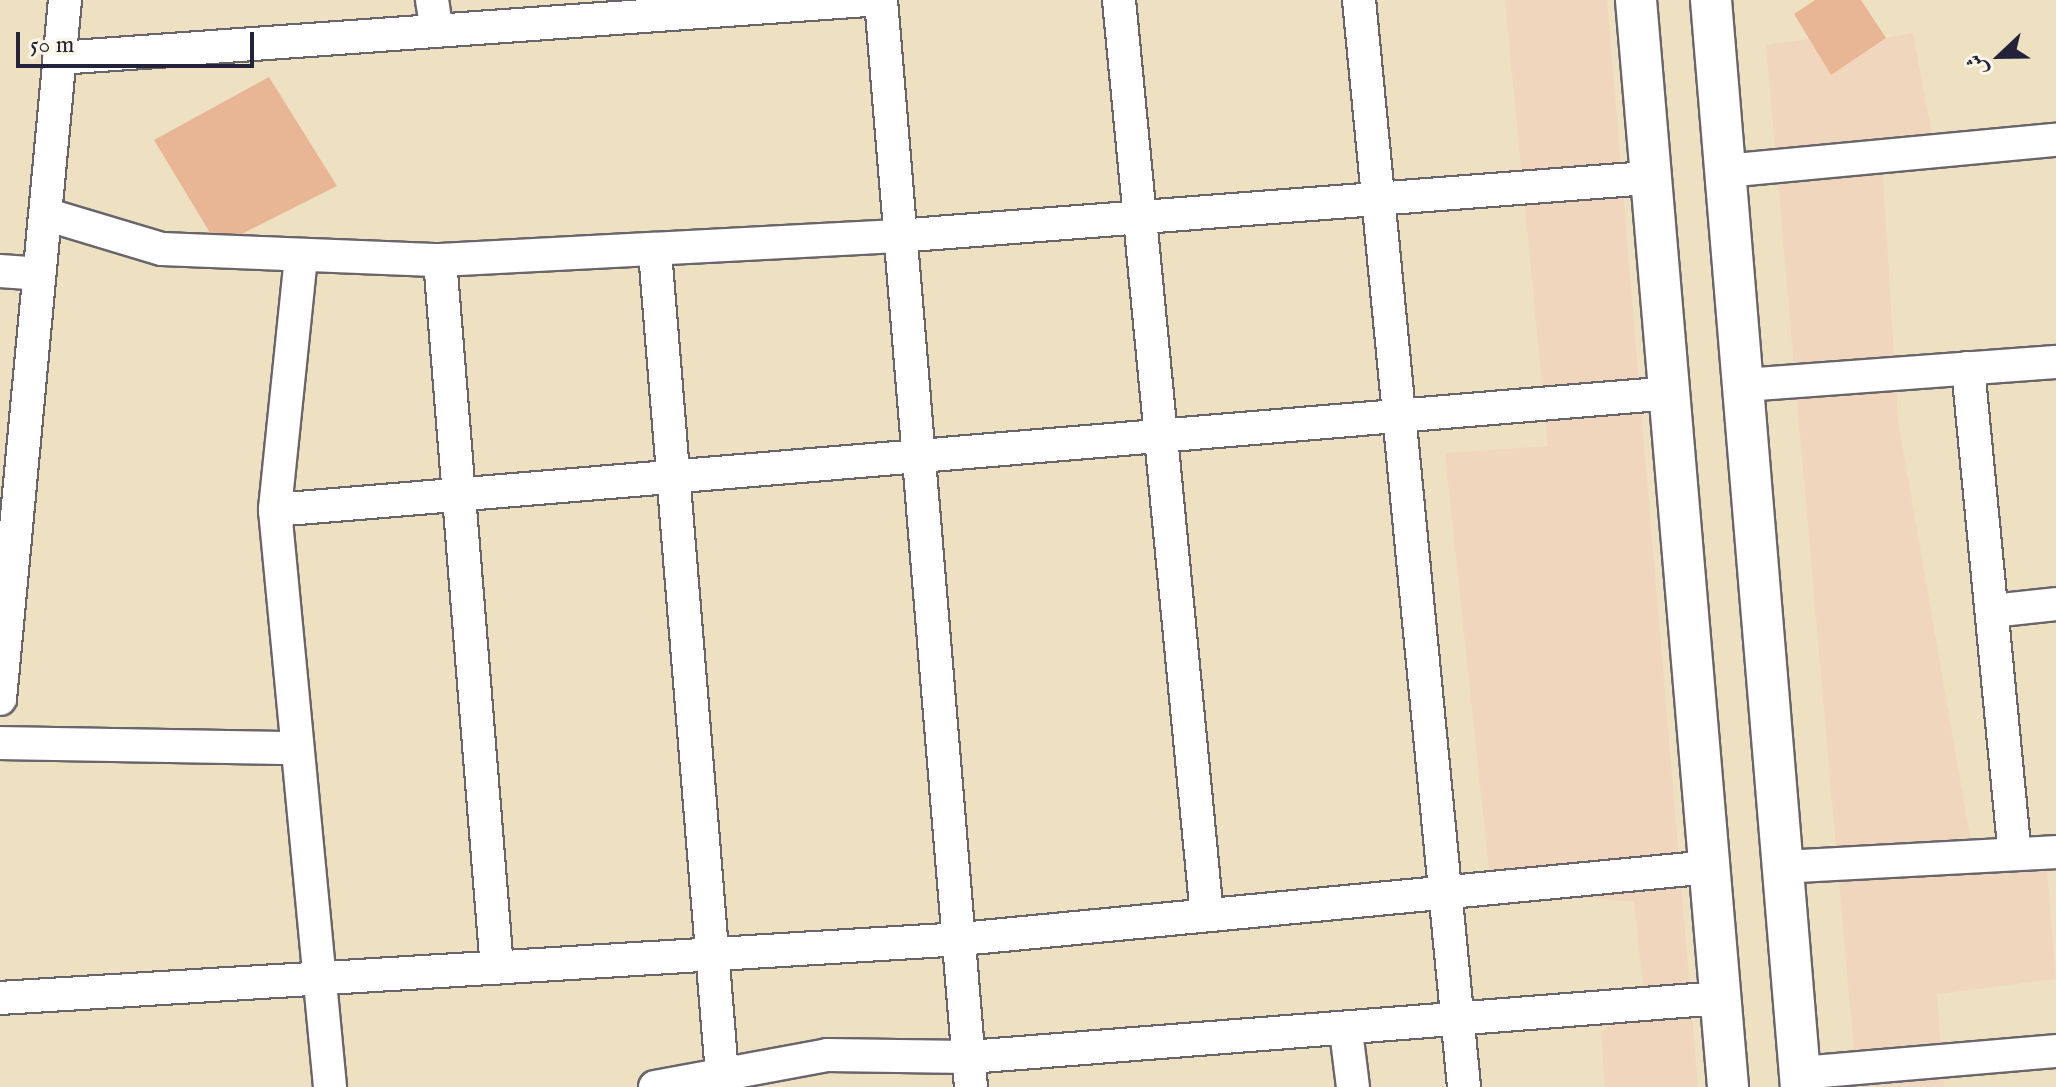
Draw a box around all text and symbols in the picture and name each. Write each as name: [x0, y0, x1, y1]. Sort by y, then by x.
scale bar: [20, 16, 258, 66]
north arrow: [1960, 16, 2040, 96]
text: 50 m: [30, 30, 74, 61]
text: ش: [1961, 50, 1995, 80]

